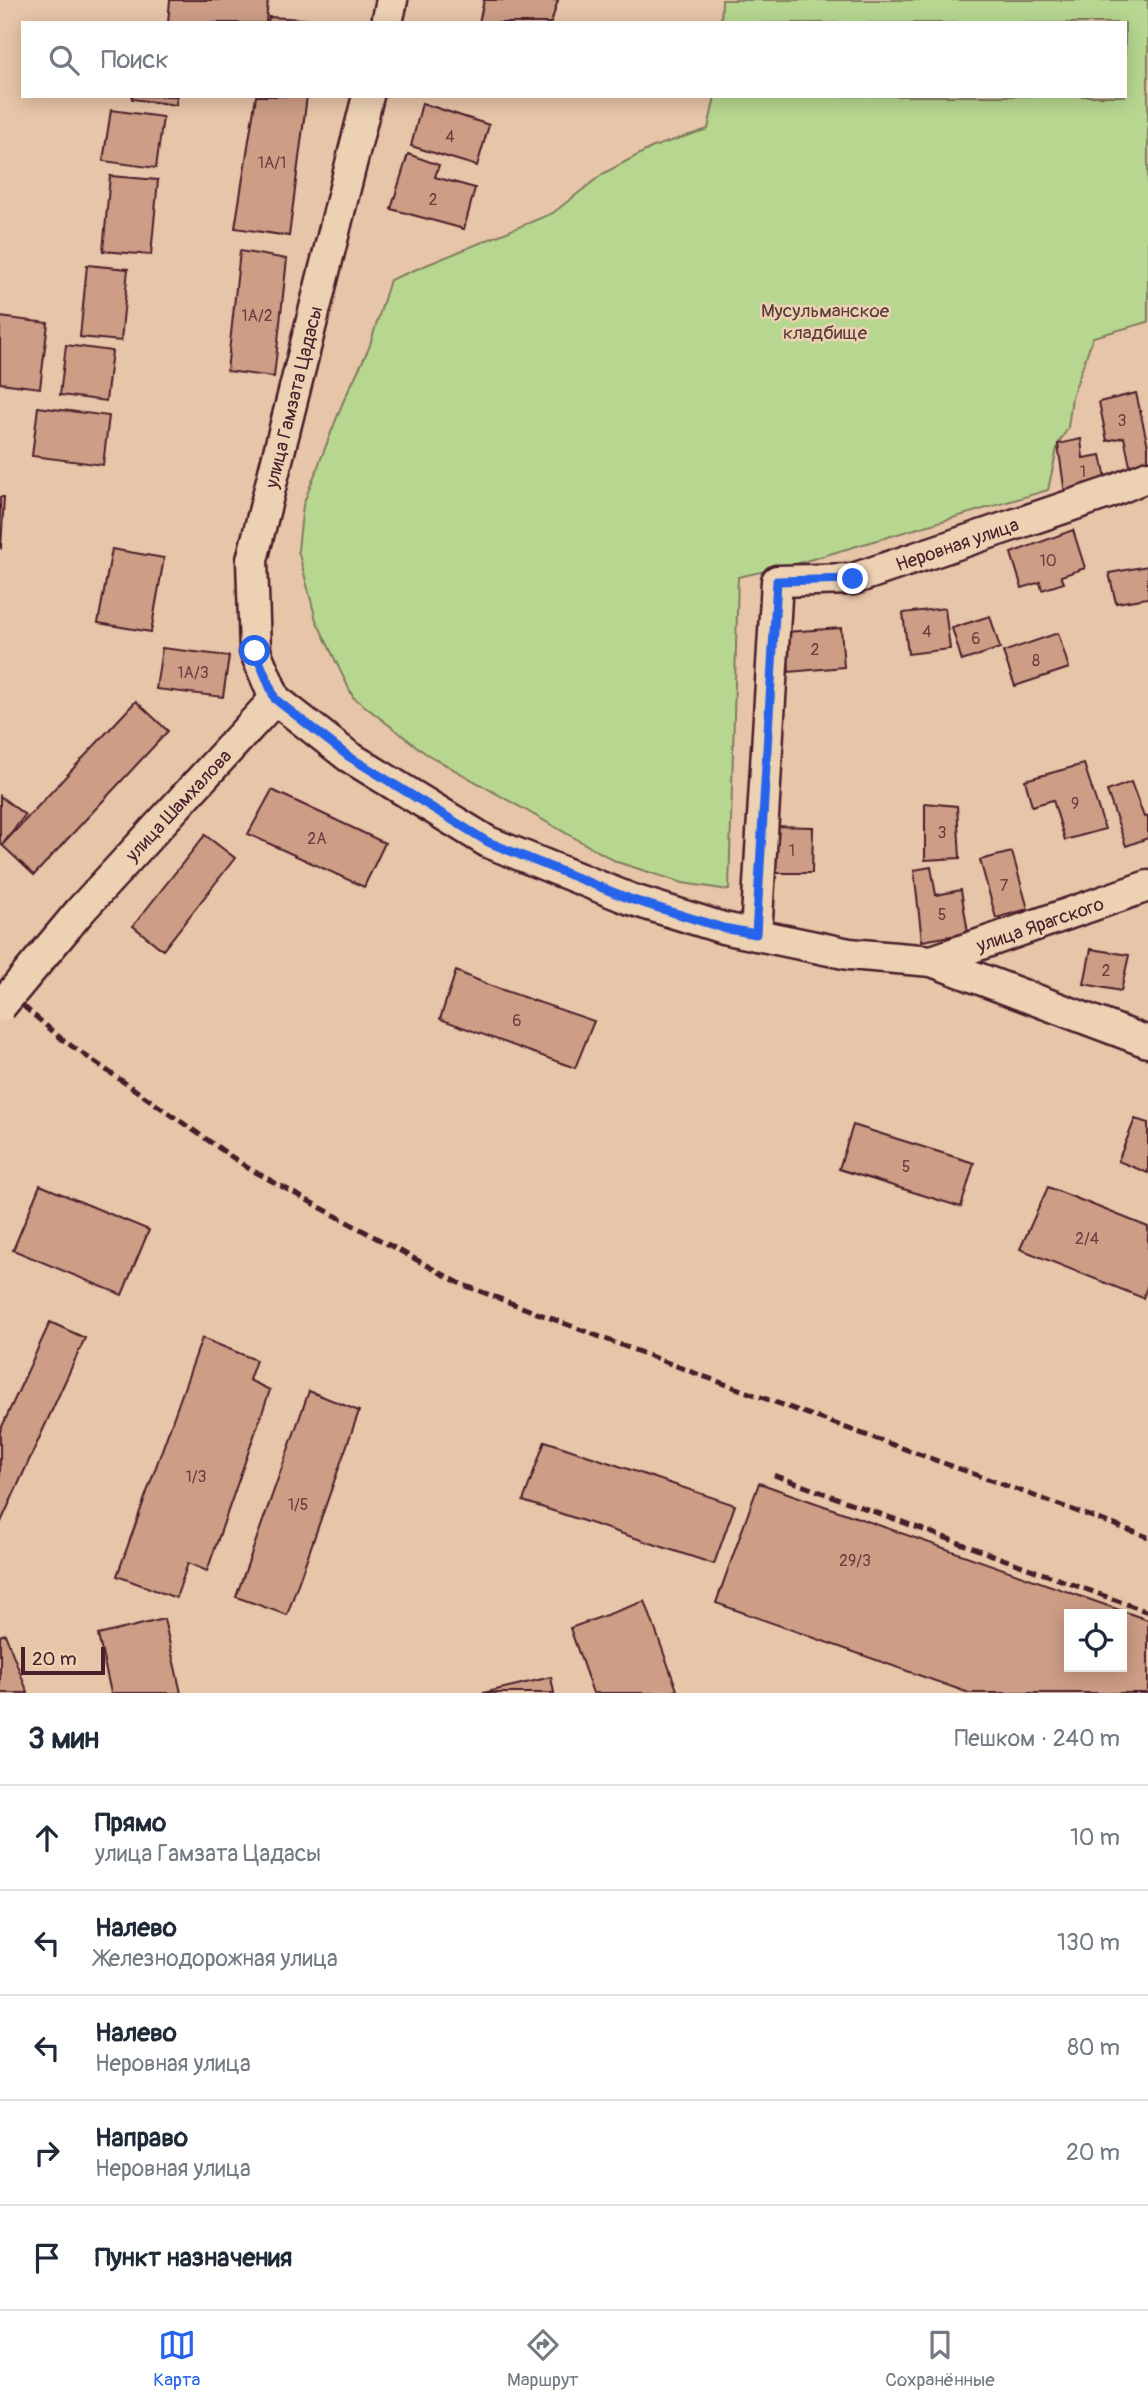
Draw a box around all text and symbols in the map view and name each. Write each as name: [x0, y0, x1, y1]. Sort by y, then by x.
search box: [21, 21, 1127, 98]
icon: search: [45, 41, 83, 79]
text: Поиск: [101, 44, 169, 76]
house number: 4: [445, 127, 455, 147]
house number: 1А/1: [258, 153, 286, 173]
house number: 2: [429, 190, 438, 210]
park label: Мусульманское кладбище: [761, 299, 890, 345]
street label: улица Гамзата Цадасы: [259, 304, 328, 492]
house number: 1А/2: [241, 306, 273, 326]
house number: 3: [1118, 411, 1127, 431]
house number: 1: [1080, 462, 1086, 482]
street label: Неровная улица: [893, 513, 1022, 577]
house number: 10: [1039, 551, 1057, 571]
route end: [837, 563, 868, 594]
house number: 4: [922, 622, 932, 642]
house number: 6: [971, 629, 981, 649]
route start: [239, 635, 270, 666]
house number: 2: [811, 640, 820, 660]
house number: 8: [1032, 651, 1040, 671]
house number: 1А/3: [177, 663, 209, 683]
street label: улица Шамхалова: [120, 744, 237, 868]
house number: 9: [1071, 794, 1079, 814]
house number: 3: [938, 823, 947, 843]
house number: 2А: [307, 829, 327, 849]
house number: 1: [789, 841, 795, 861]
house number: 7: [1000, 876, 1009, 896]
street label: улица Ярагского: [973, 892, 1107, 958]
house number: 5: [938, 905, 946, 925]
house number: 2: [1102, 961, 1111, 981]
house number: 6: [512, 1011, 522, 1031]
house number: 5: [902, 1157, 910, 1177]
house number: 2/4: [1075, 1229, 1099, 1249]
house number: 1/3: [186, 1467, 207, 1487]
house number: 1/5: [288, 1495, 308, 1515]
house number: 29/3: [839, 1551, 871, 1571]
map controls: [1064, 1609, 1127, 1672]
button: locate: [1064, 1609, 1127, 1672]
scale bar: [21, 1644, 105, 1676]
text: 20 m: [32, 1647, 77, 1671]
text: 3 мин: [28, 1720, 99, 1757]
text: Пешком · 240 m: [954, 1724, 1120, 1753]
text: Прямо: [95, 1807, 166, 1839]
icon: ahead: [28, 1819, 66, 1857]
text: 10 m: [1070, 1823, 1120, 1852]
text: улица Гамзата Цадасы: [95, 1839, 321, 1868]
text: Налево: [95, 1912, 177, 1944]
icon: left: [28, 1924, 66, 1962]
text: 130 m: [1057, 1928, 1120, 1957]
text: Железнодорожная улица: [95, 1944, 338, 1973]
text: Налево: [95, 2017, 177, 2049]
icon: left: [28, 2029, 66, 2067]
text: 80 m: [1067, 2033, 1120, 2062]
text: Неровная улица: [95, 2049, 251, 2078]
text: Направо: [95, 2122, 188, 2154]
icon: right: [28, 2134, 66, 2172]
text: 20 m: [1066, 2138, 1120, 2167]
text: Неровная улица: [95, 2154, 251, 2183]
icon: arrive: [28, 2239, 66, 2277]
text: Пункт назначения: [95, 2242, 292, 2274]
tab: Карта: [153, 2326, 200, 2392]
tab: Маршрут: [507, 2326, 579, 2392]
tab: Сохранённые: [885, 2326, 995, 2392]

